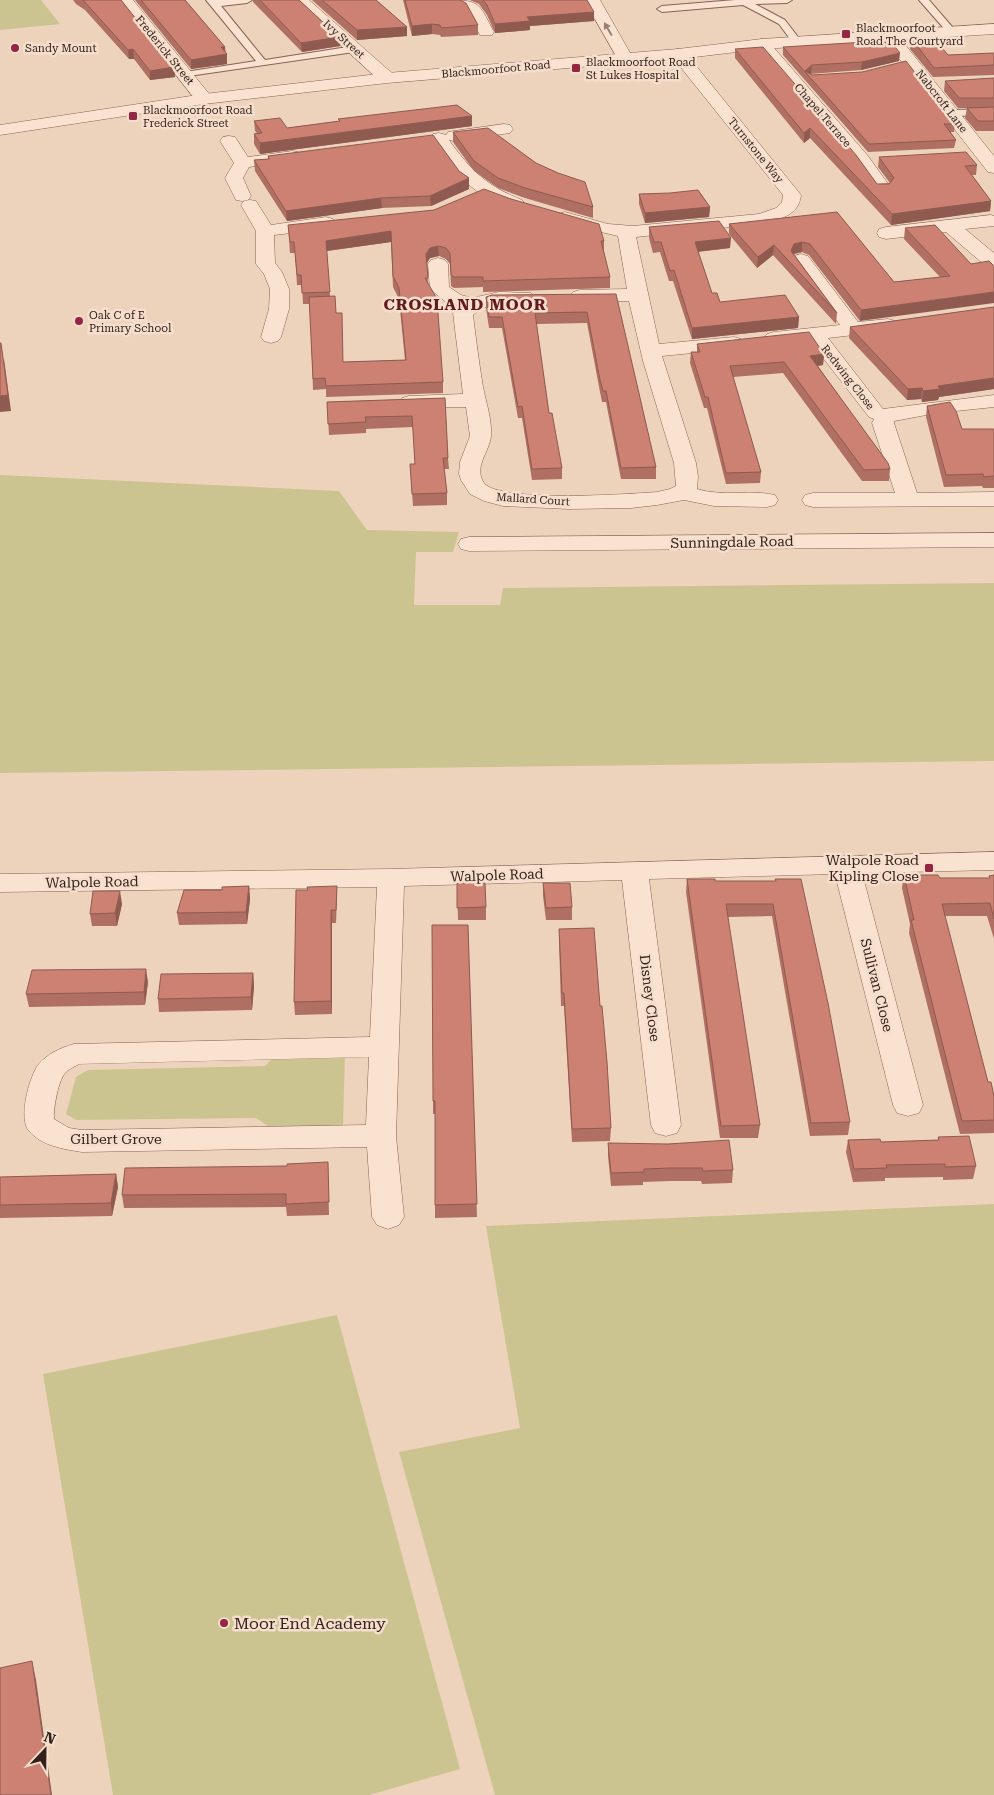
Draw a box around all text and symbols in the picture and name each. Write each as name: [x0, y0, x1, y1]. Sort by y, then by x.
street label: Frederick Street: [133, 13, 197, 88]
street label: Ivy Street: [320, 17, 367, 61]
place label: Blackmoorfoot Road The Courtyard: [856, 22, 963, 48]
one-way arrow: [604, 23, 613, 36]
marker: Blackmoorfoot Road The Courtyard: [840, 28, 852, 40]
marker: Sandy Mount: [9, 42, 21, 54]
place label: Sandy Mount: [25, 42, 97, 55]
place label: Blackmoorfoot Road St Lukes Hospital: [586, 56, 695, 82]
street label: Blackmoorfoot Road: [441, 58, 551, 81]
marker: Blackmoorfoot Road St Lukes Hospital: [570, 62, 582, 74]
street label: Nabcroft Lane: [913, 67, 970, 135]
street label: Chapel Terrace: [792, 81, 854, 150]
place label: Blackmoorfoot Road Frederick Street: [143, 104, 252, 130]
marker: Blackmoorfoot Road Frederick Street: [127, 110, 139, 122]
street label: Turnstone Way: [725, 115, 786, 186]
district label: CROSLAND MOOR: [383, 295, 547, 314]
place label: Oak C of E Primary School: [89, 309, 172, 335]
marker: Oak C of E Primary School: [73, 315, 85, 327]
street label: Redwing Close: [818, 342, 877, 412]
street label: Mallard Court: [496, 490, 570, 509]
street label: Sunningdale Road: [670, 533, 794, 551]
place label: Walpole Road Kipling Close: [826, 852, 919, 884]
marker: Walpole Road Kipling Close: [923, 862, 935, 874]
street label: Walpole Road: [450, 865, 544, 885]
street label: Walpole Road: [45, 873, 139, 891]
street label: Sullivan Close: [858, 937, 896, 1034]
street label: Disney Close: [637, 954, 663, 1043]
street label: Gilbert Grove: [70, 1131, 162, 1147]
place label: Moor End Academy: [234, 1614, 386, 1633]
marker: Moor End Academy: [218, 1617, 230, 1629]
north arrow: [20, 1725, 70, 1775]
text: N: [42, 1729, 58, 1747]

